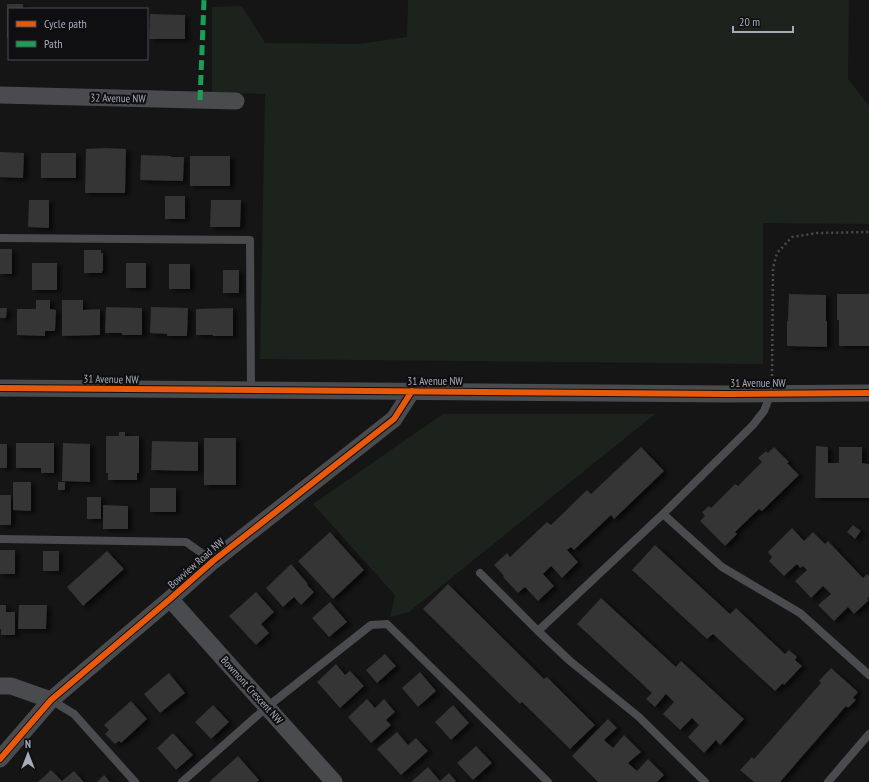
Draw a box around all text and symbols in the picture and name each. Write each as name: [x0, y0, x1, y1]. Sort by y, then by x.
legend: [8, 8, 148, 60]
scale bar: [733, 8, 793, 34]
text: 20 m: [739, 14, 760, 29]
text: Cycle path: [44, 16, 87, 31]
text: Path: [44, 36, 62, 51]
street label: 32 Avenue NW: [90, 91, 146, 105]
street label: 31 Avenue NW: [83, 372, 139, 386]
street label: 31 Avenue NW: [407, 374, 463, 388]
street label: 31 Avenue NW: [730, 376, 786, 390]
street label: Bowview Road NW: [165, 534, 228, 591]
street label: Bowmont Crescent NW: [218, 653, 286, 727]
north arrow: [8, 734, 48, 774]
text: N: [25, 737, 31, 751]

